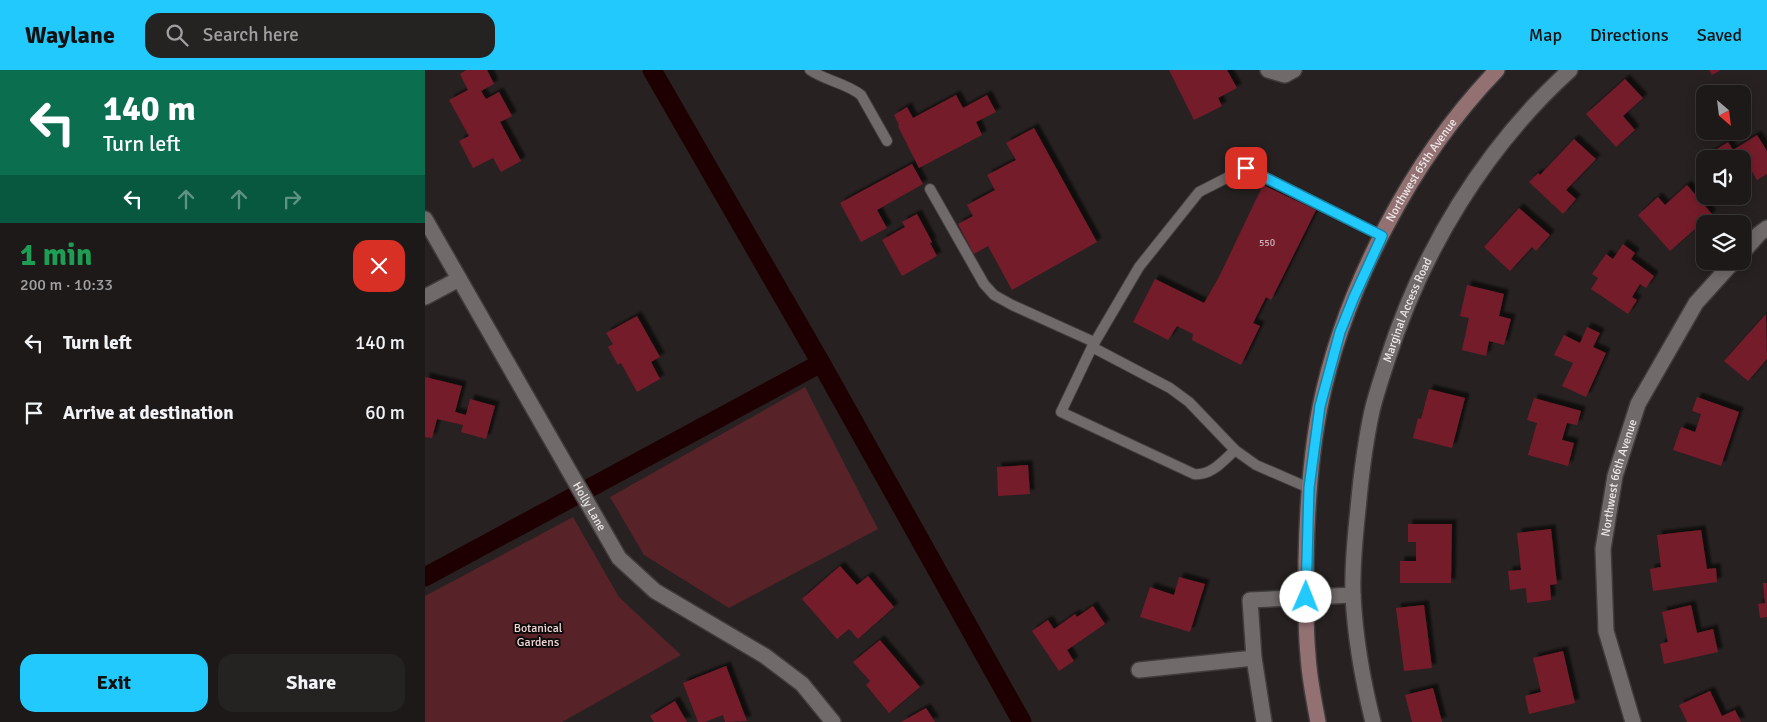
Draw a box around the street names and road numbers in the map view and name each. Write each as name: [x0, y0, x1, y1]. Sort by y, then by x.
street label: Northwest 65th Avenue: [1382, 115, 1460, 224]
street label: Marginal Access Road: [1380, 255, 1435, 364]
street label: Northwest 66th Avenue: [1598, 417, 1640, 537]
street label: Holly Lane: [569, 479, 609, 534]

